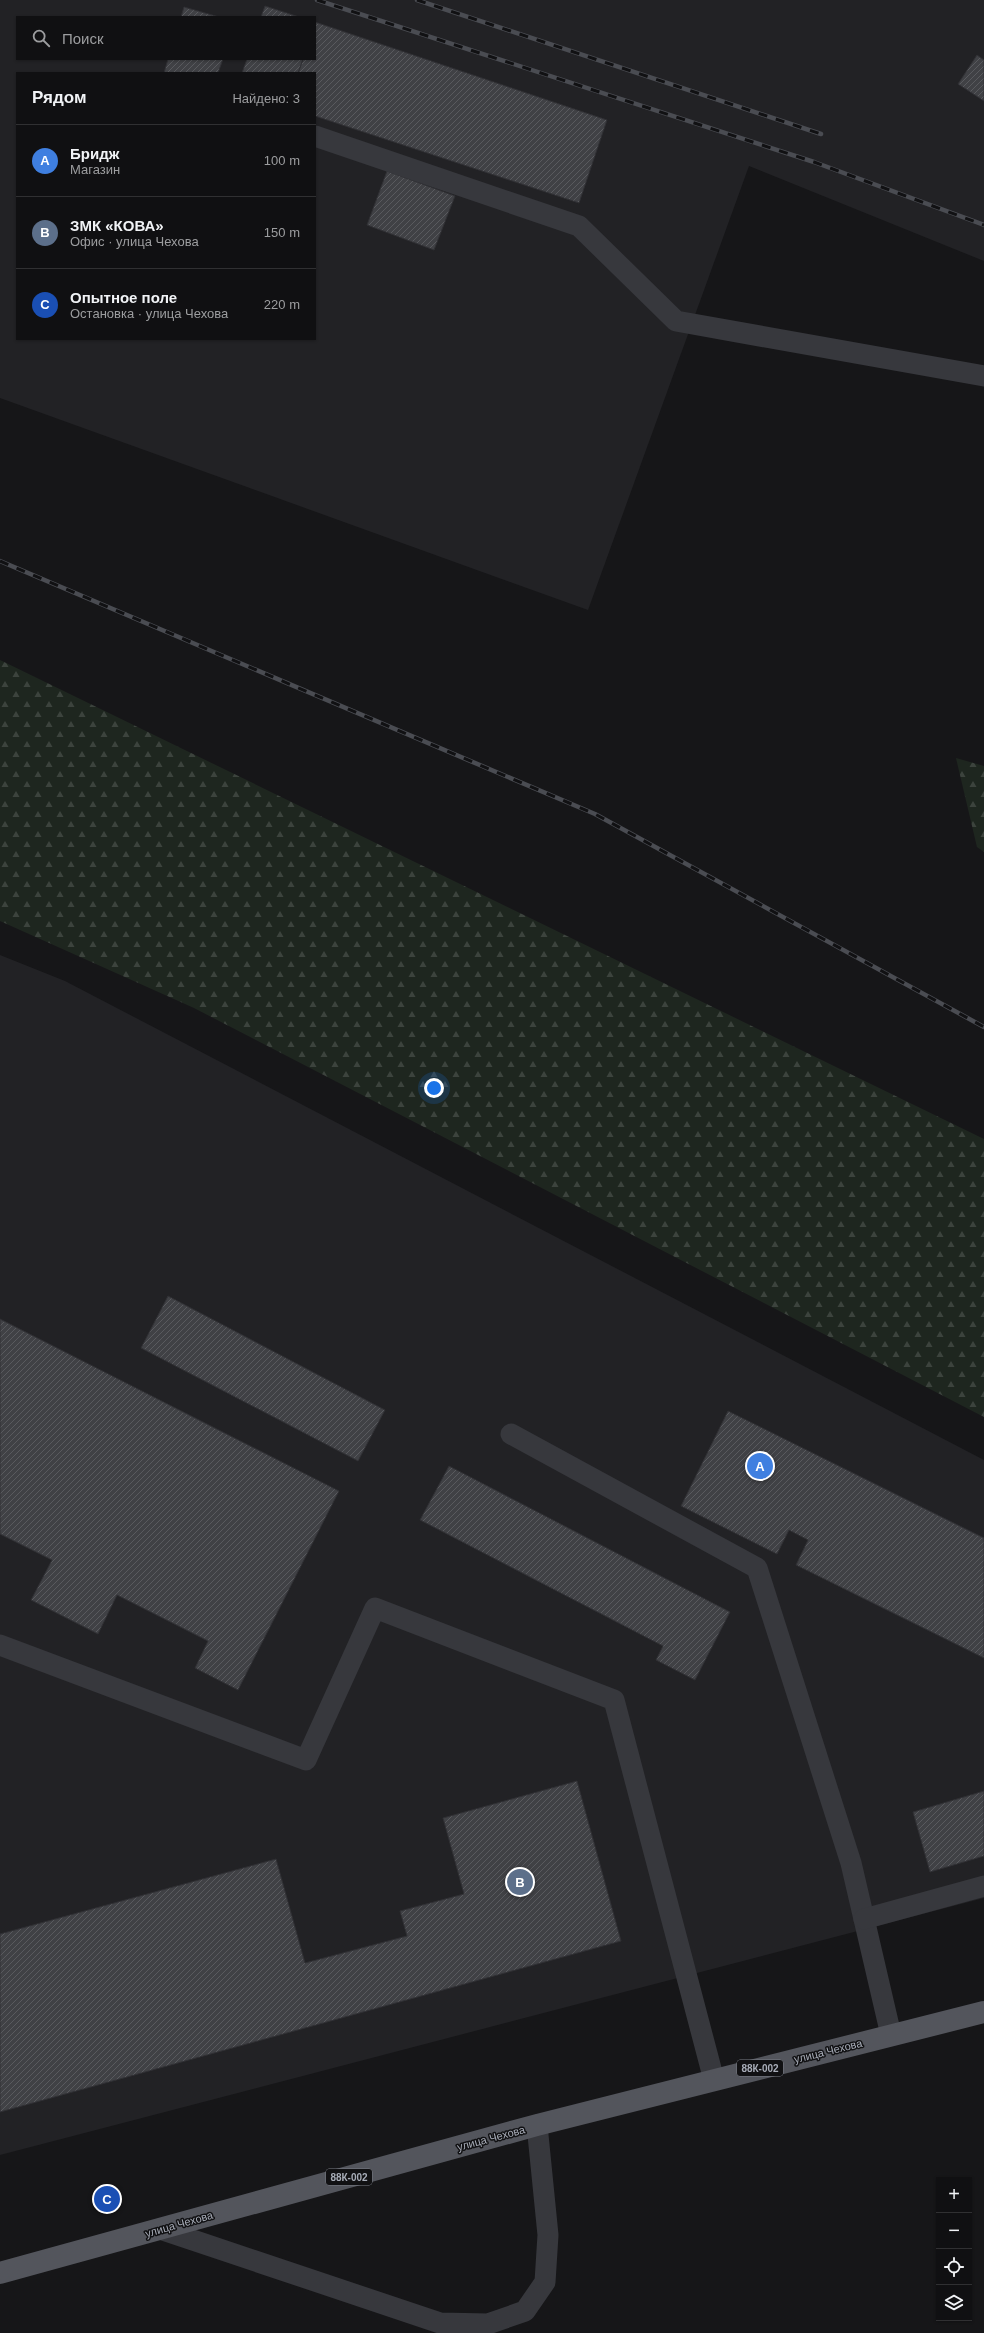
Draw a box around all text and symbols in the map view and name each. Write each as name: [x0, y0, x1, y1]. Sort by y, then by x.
search box: [16, 16, 316, 60]
icon: search: [30, 27, 52, 49]
text: Поиск: [62, 30, 104, 47]
text: Рядом: [32, 88, 87, 107]
text: Найдено: 3: [232, 91, 300, 106]
text: Бридж: [70, 145, 119, 162]
text: A: [40, 153, 50, 168]
text: 100 m: [264, 153, 300, 168]
text: Магазин: [70, 162, 120, 177]
text: ЗМК «КОВА»: [70, 217, 164, 234]
text: B: [40, 225, 50, 240]
text: 150 m: [264, 225, 300, 240]
text: Офис · улица Чехова: [70, 234, 199, 249]
text: Опытное поле: [70, 289, 177, 306]
text: C: [40, 297, 50, 312]
text: 220 m: [264, 297, 300, 312]
text: Остановка · улица Чехова: [70, 306, 228, 321]
your location: [424, 1078, 444, 1098]
pin: A: [747, 1451, 773, 1481]
pin: B: [507, 1867, 533, 1897]
street label: улица Чехова: [793, 2037, 864, 2065]
road number: 88К-002: [737, 2060, 783, 2076]
street label: улица Чехова: [456, 2123, 527, 2153]
road number: 88К-002: [326, 2169, 372, 2185]
map controls: [936, 2177, 972, 2321]
button: +: [936, 2177, 972, 2213]
pin: C: [94, 2184, 120, 2214]
street label: улица Чехова: [144, 2208, 215, 2239]
button: −: [936, 2213, 972, 2249]
button: locate: [936, 2249, 972, 2285]
button: layers: [936, 2285, 972, 2321]

